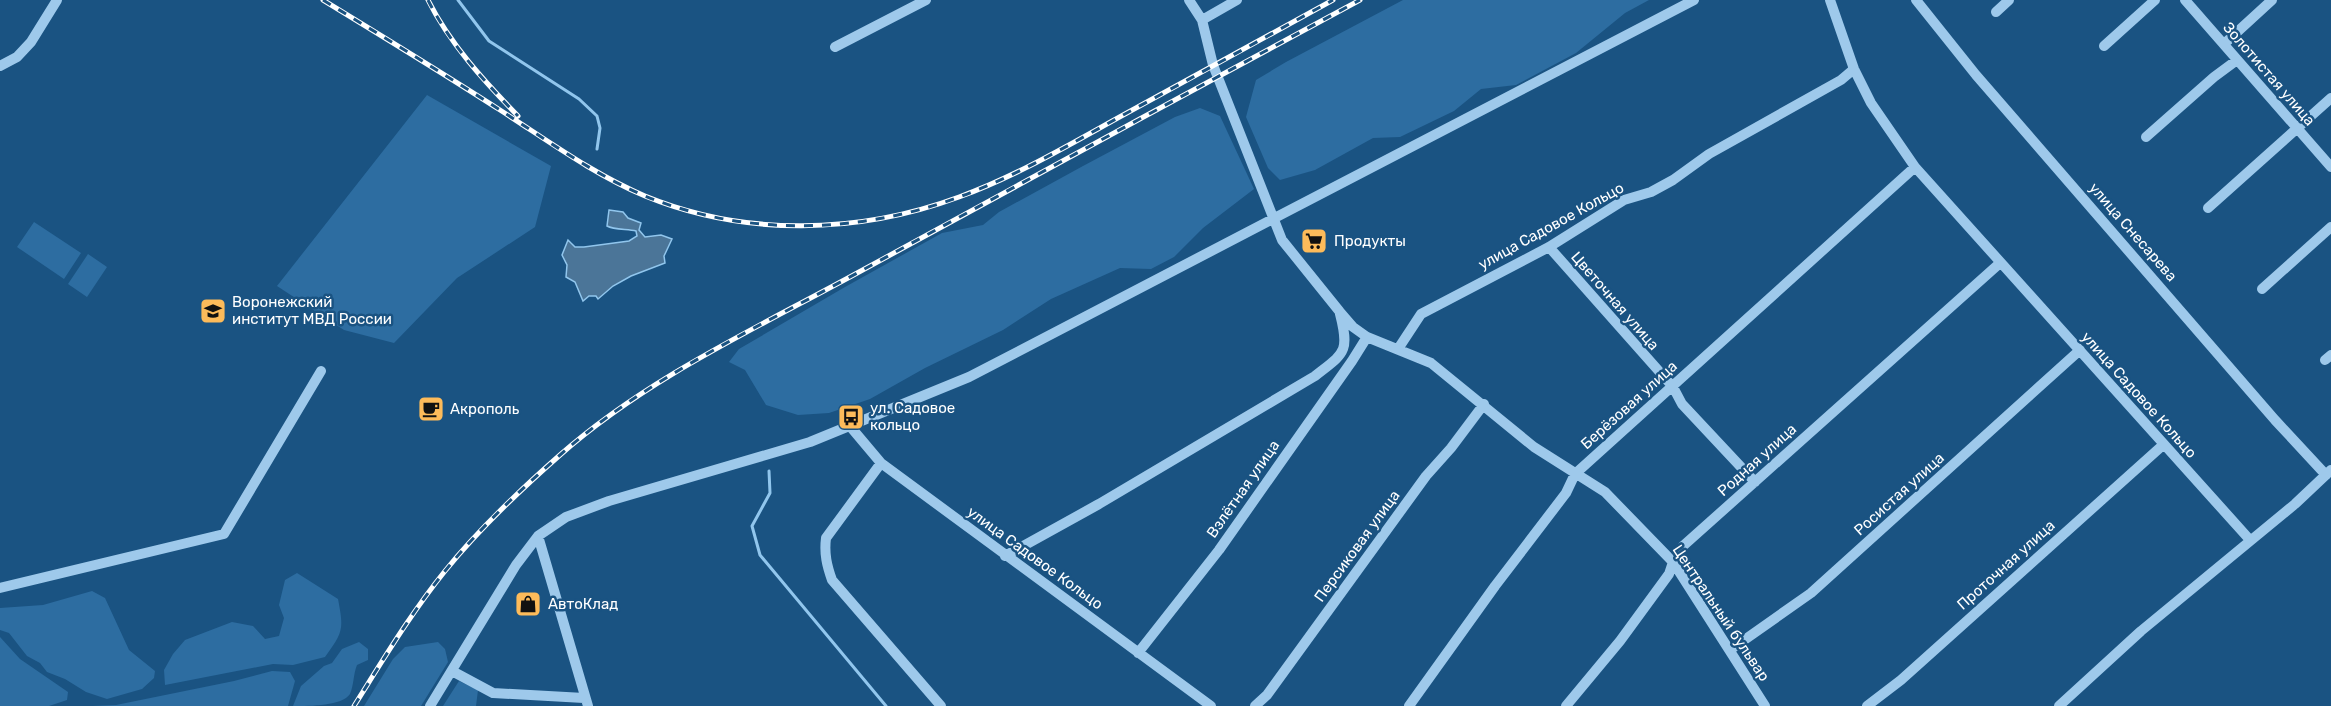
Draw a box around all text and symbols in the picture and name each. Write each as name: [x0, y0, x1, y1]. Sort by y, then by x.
street label: Золотистая улица: [2219, 19, 2319, 129]
street label: улица Садовое Кольцо: [1475, 178, 1627, 274]
street label: улица Снесарева: [2085, 179, 2181, 285]
supermarket icon: Продукты: [1299, 226, 1329, 256]
place label: Продукты: [1334, 232, 1406, 250]
street label: Цветочная улица: [1567, 248, 1663, 354]
place label: Воронежский институт МВД России: [232, 293, 392, 328]
school or university icon: Воронежский институт МВД России: [198, 296, 228, 326]
street label: улица Садовое Кольцо: [2078, 328, 2200, 462]
street label: Берёзовая улица: [1577, 357, 1681, 453]
cafe icon: Акрополь: [416, 394, 446, 424]
place label: ул. Садовое кольцо: [870, 399, 955, 434]
place label: Акрополь: [450, 400, 520, 418]
bus stop icon: ул. Садовое кольцо: [836, 402, 866, 432]
street label: Родная улица: [1714, 420, 1800, 500]
street label: Взлётная улица: [1203, 437, 1283, 541]
street label: Росистая улица: [1850, 449, 1948, 539]
street label: Персиковая улица: [1310, 487, 1404, 605]
street label: улица Садовое Кольцо: [964, 503, 1106, 613]
street label: Проточная улица: [1953, 516, 2059, 614]
street label: Центральный бульвар: [1669, 541, 1773, 685]
shop icon: АвтоКлад: [513, 589, 543, 619]
place label: АвтоКлад: [548, 595, 618, 613]

